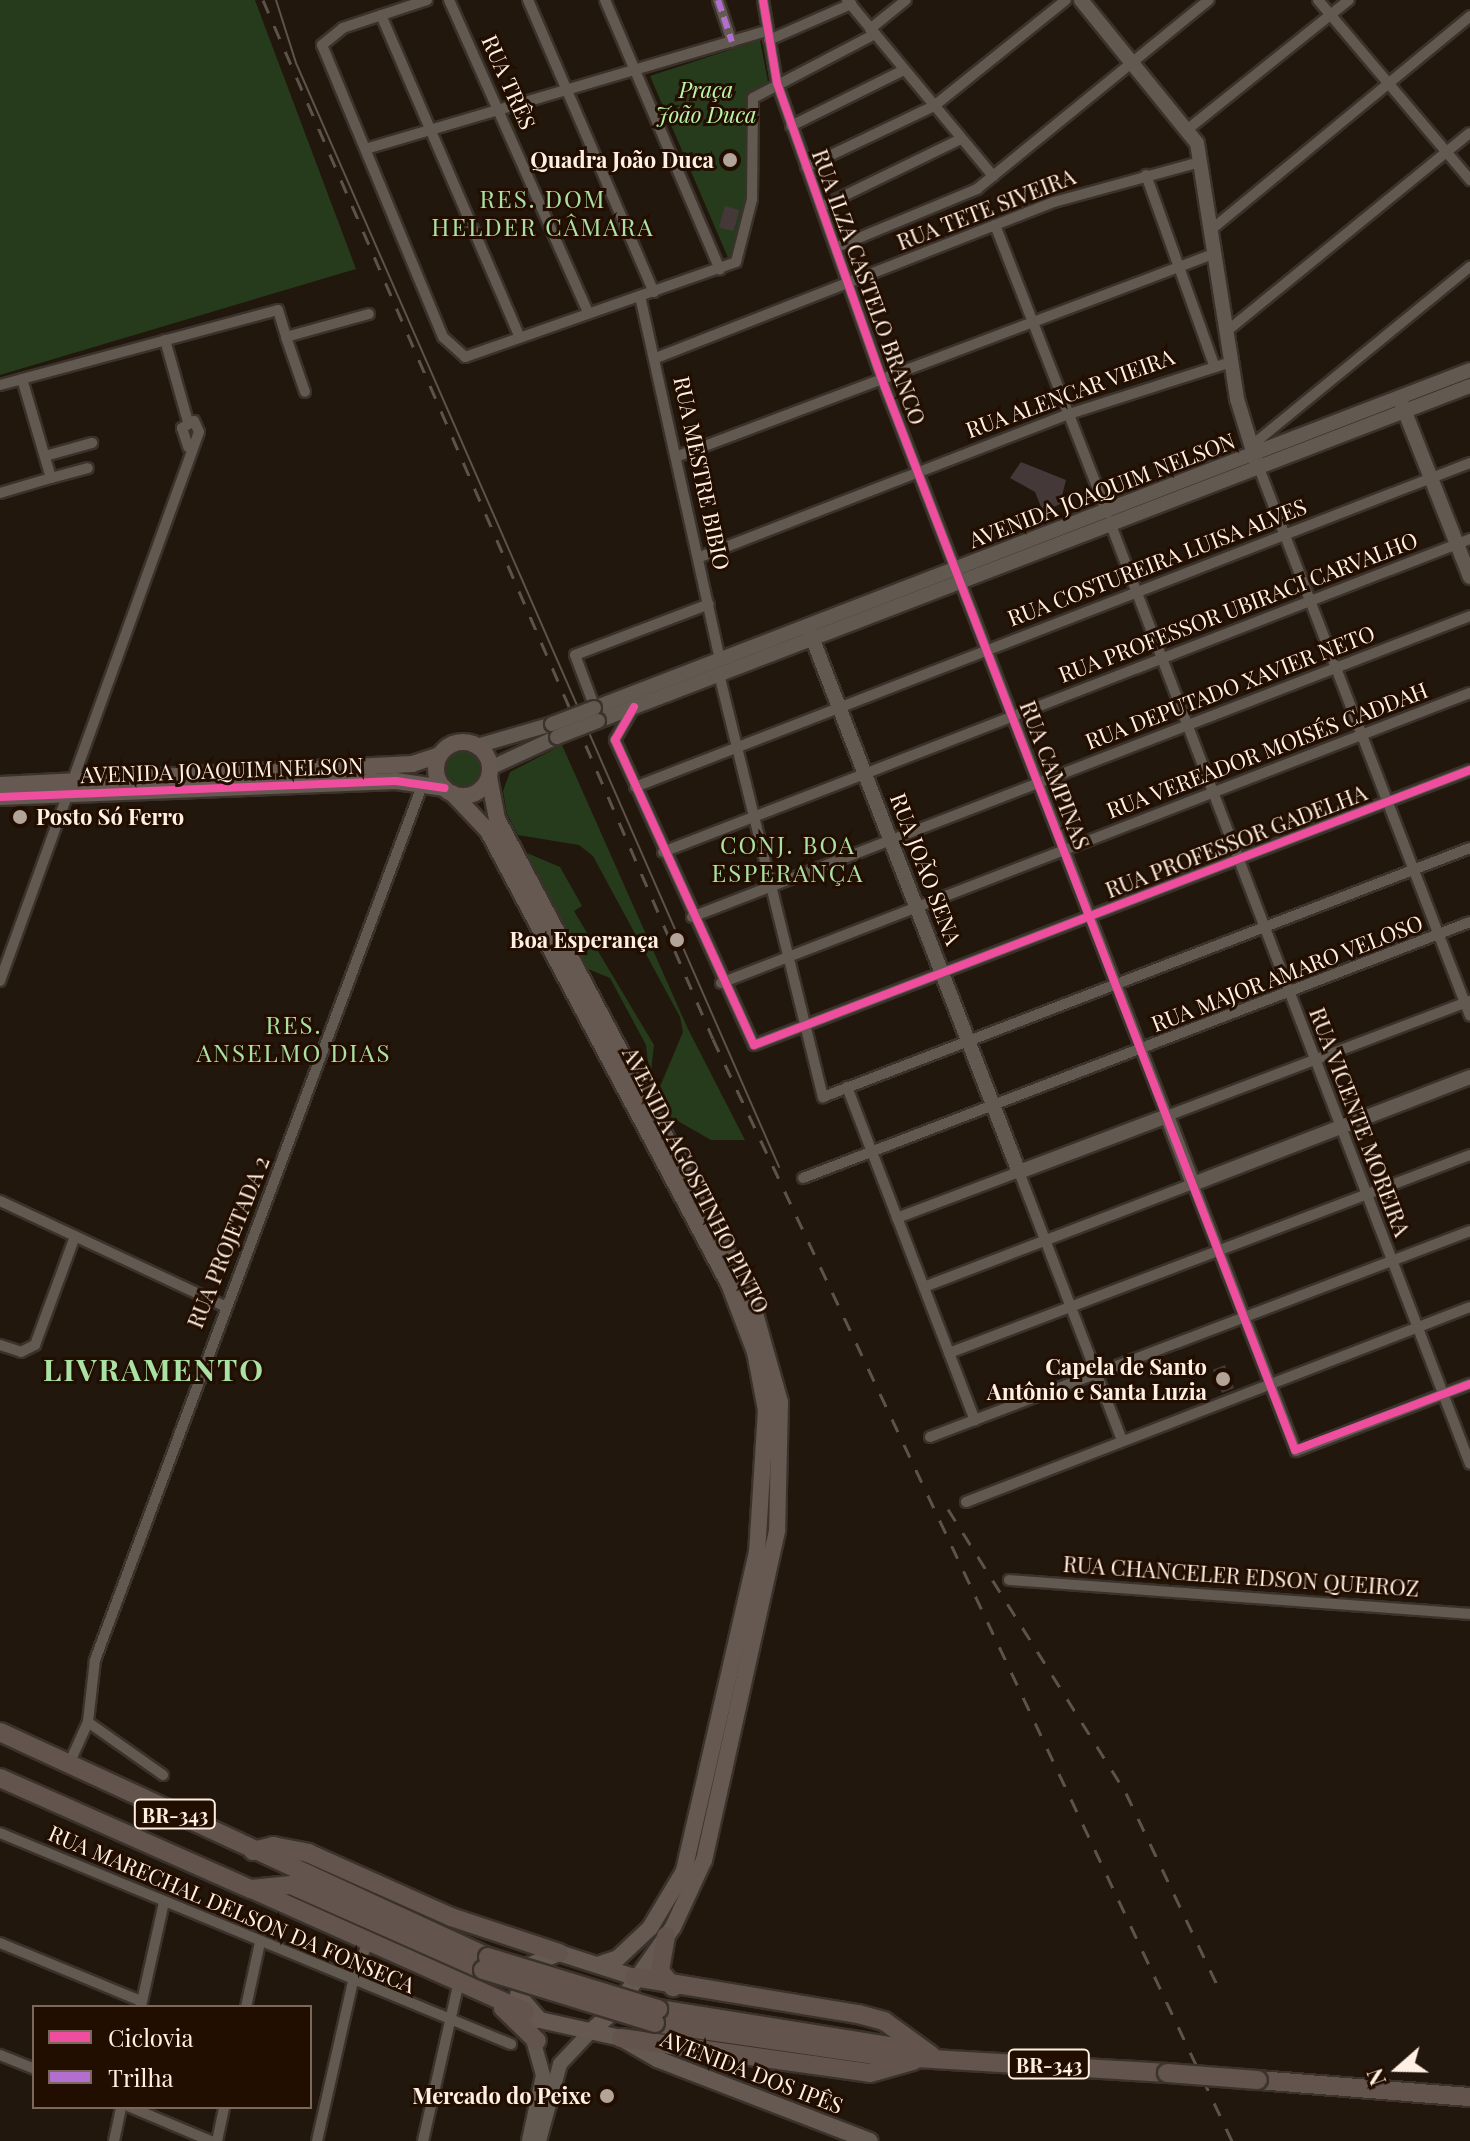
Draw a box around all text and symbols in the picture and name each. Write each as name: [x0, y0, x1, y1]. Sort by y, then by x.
street label: RUA TRÊS: [476, 30, 542, 134]
park label: Praça João Duca: [656, 76, 756, 128]
street label: RUA ILZA CASTELO BRANCO: [807, 146, 931, 428]
place label: Quadra João Duca: [530, 147, 714, 173]
marker: Quadra João Duca: [721, 151, 739, 169]
street label: RUA TETE SIVEIRA: [893, 163, 1079, 255]
district label: RES. DOM HELDER CÂMARA: [431, 185, 655, 241]
street label: RUA ALENCAR VIEIRA: [961, 343, 1179, 443]
street label: RUA MESTRE BIBIO: [669, 374, 735, 572]
street label: AVENIDA JOAQUIM NELSON: [965, 427, 1239, 553]
street label: RUA COSTUREIRA LUISA ALVES: [1003, 493, 1311, 631]
street label: RUA PROFESSOR UBIRACI CARVALHO: [1055, 526, 1421, 688]
street label: RUA DEPUTADO XAVIER NETO: [1081, 619, 1379, 755]
street label: RUA VEREADOR MOISÉS CADDAH: [1102, 676, 1432, 824]
street label: RUA CAMPINAS: [1015, 697, 1095, 853]
street label: AVENIDA JOAQUIM NELSON: [80, 752, 364, 788]
street label: RUA PROFESSOR GADELHA: [1101, 779, 1371, 903]
street label: RUA JOÃO SENA: [885, 789, 967, 949]
place label: Posto Só Ferro: [36, 804, 184, 830]
marker: Posto Só Ferro: [11, 808, 29, 826]
district label: CONJ. BOA ESPERANÇA: [712, 831, 864, 887]
street label: RUA MAJOR AMARO VELOSO: [1147, 909, 1427, 1037]
place label: Boa Esperança: [510, 927, 659, 953]
marker: Boa Esperança: [666, 929, 688, 951]
street label: RUA VICENTE MOREIRA: [1304, 1003, 1416, 1241]
district label: RES. ANSELMO DIAS: [196, 1011, 392, 1067]
street label: AVENIDA AGOSTINHO PINTO: [617, 1042, 775, 1318]
street label: RUA PROJETADA 2: [181, 1152, 275, 1332]
district label: LIVRAMENTO: [43, 1351, 265, 1387]
place label: Capela de Santo Antônio e Santa Luzia: [987, 1353, 1207, 1404]
marker: Capela de Santo Antônio e Santa Luzia: [1214, 1370, 1232, 1388]
street label: RUA CHANCELER EDSON QUEIROZ: [1062, 1550, 1420, 1602]
road number: BR-343: [133, 1798, 217, 1830]
street label: RUA MARECHAL DELSON DA FONSECA: [45, 1820, 419, 1998]
legend: [32, 2005, 312, 2109]
text: Ciclovia: [108, 2021, 194, 2053]
street label: AVENIDA DOS IPÊS: [657, 2025, 847, 2119]
north arrow: [1358, 2029, 1438, 2109]
road number: BR-343: [1007, 2048, 1091, 2080]
text: Trilha: [108, 2061, 174, 2093]
text: N: [1359, 2065, 1392, 2090]
place label: Mercado do Peixe: [412, 2083, 591, 2109]
marker: Mercado do Peixe: [598, 2087, 616, 2105]

